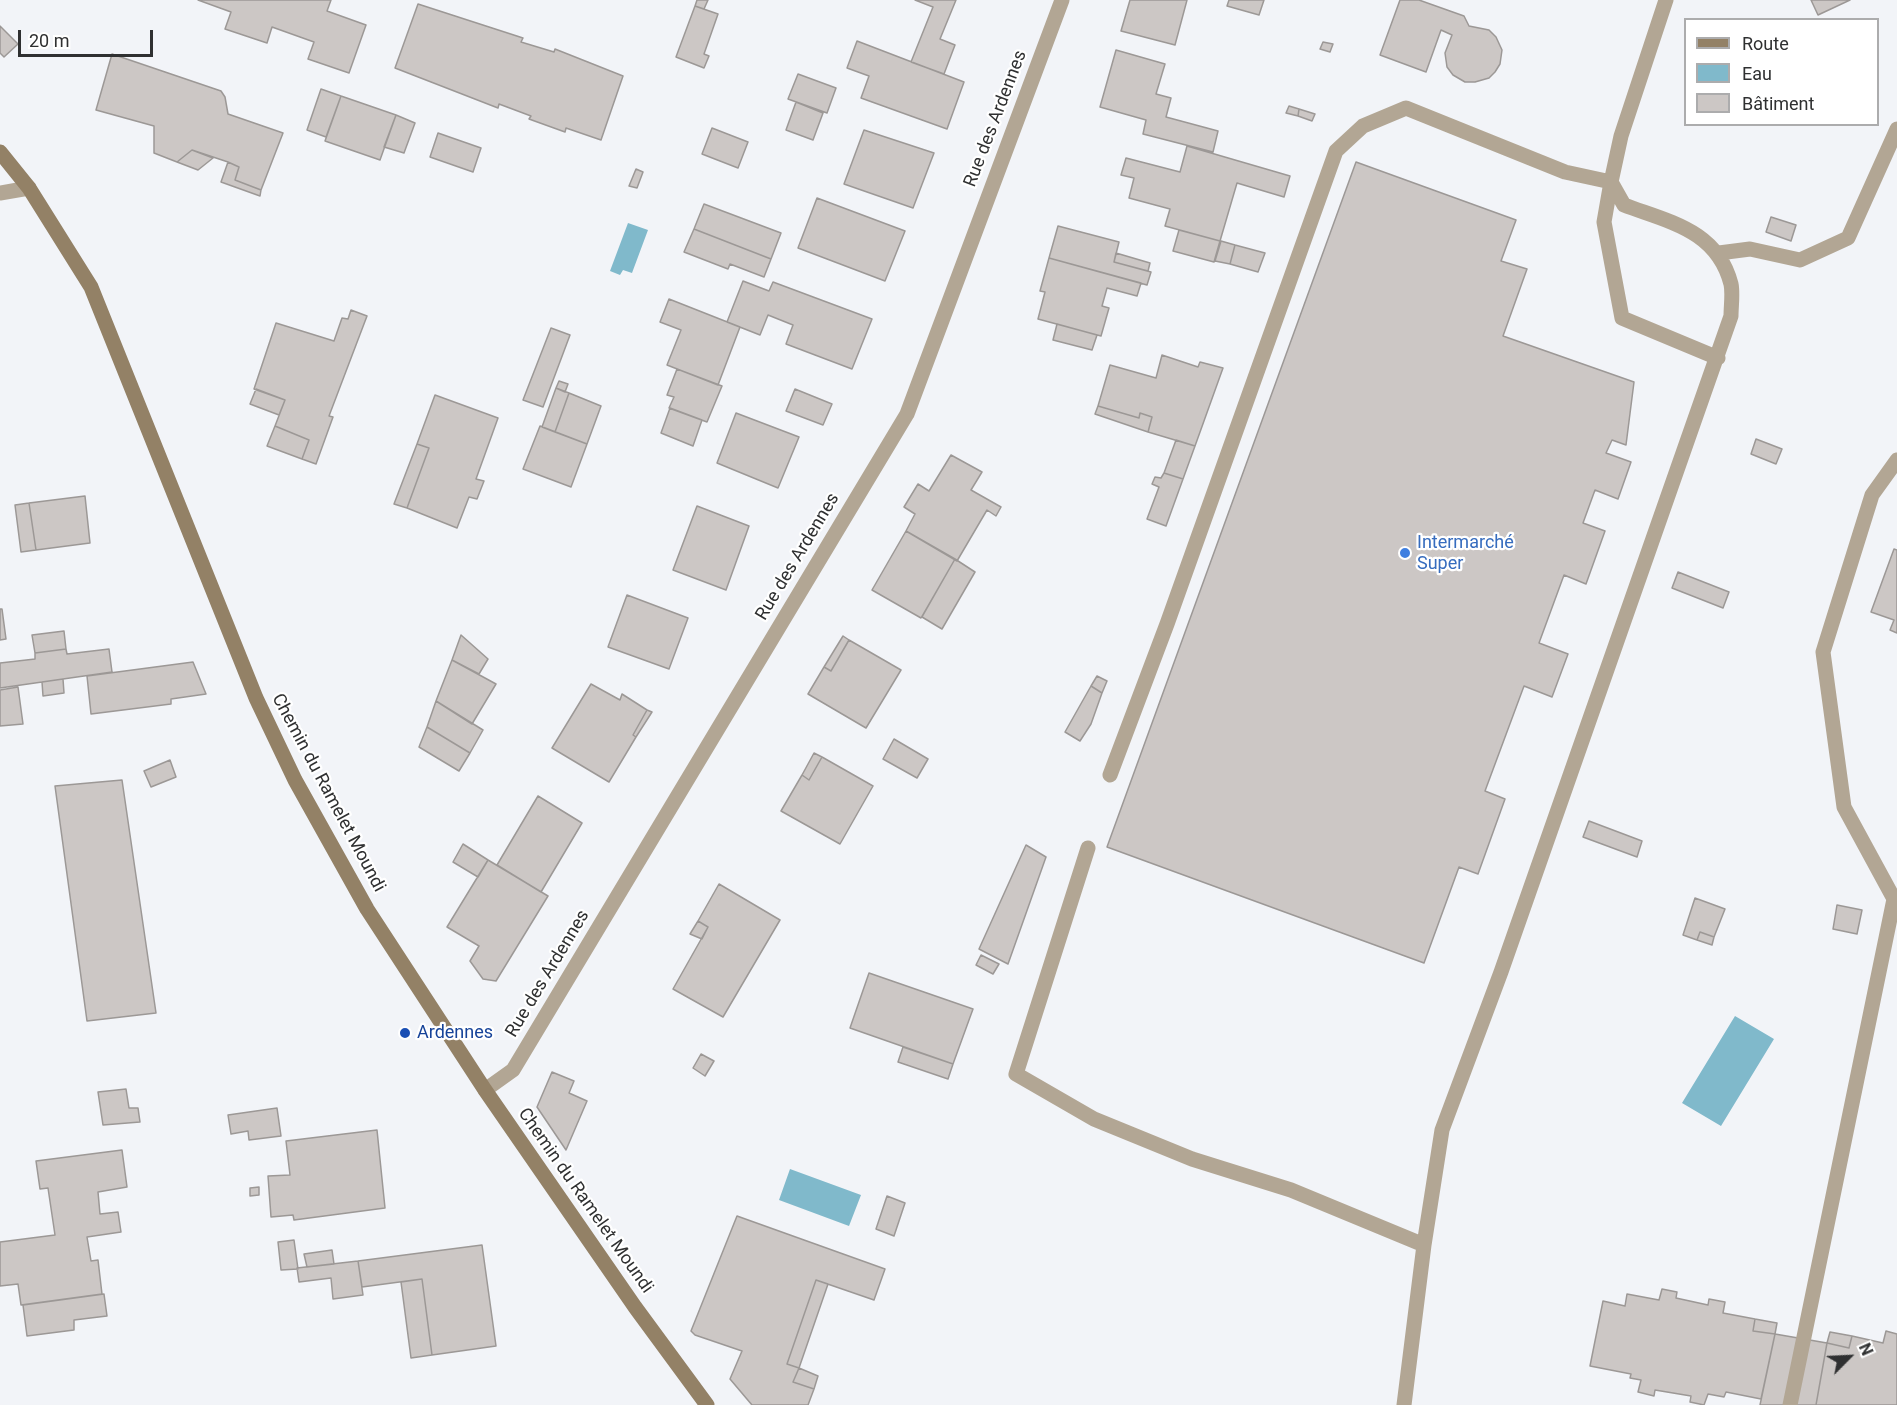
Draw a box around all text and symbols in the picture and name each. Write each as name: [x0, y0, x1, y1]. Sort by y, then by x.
scale bar: [21, 18, 156, 56]
legend: [1684, 18, 1879, 126]
text: 20 m: [29, 30, 69, 51]
text: Route: [1742, 33, 1789, 54]
street label: Rue des Ardennes: [960, 48, 1032, 190]
text: Eau: [1742, 63, 1772, 84]
text: Bâtiment: [1742, 93, 1814, 114]
street label: Rue des Ardennes: [752, 489, 844, 625]
place label: Intermarché Super: [1417, 532, 1514, 574]
marker: Intermarché Super: [1398, 546, 1412, 560]
street label: Chemin du Ramelet Moundi: [267, 690, 389, 896]
street label: Rue des Ardennes: [502, 906, 594, 1042]
place label: Ardennes: [417, 1022, 493, 1044]
marker: Ardennes: [398, 1026, 412, 1040]
street label: Chemin du Ramelet Moundi: [513, 1104, 657, 1298]
north arrow: [1819, 1327, 1879, 1387]
text: N: [1855, 1340, 1877, 1358]

